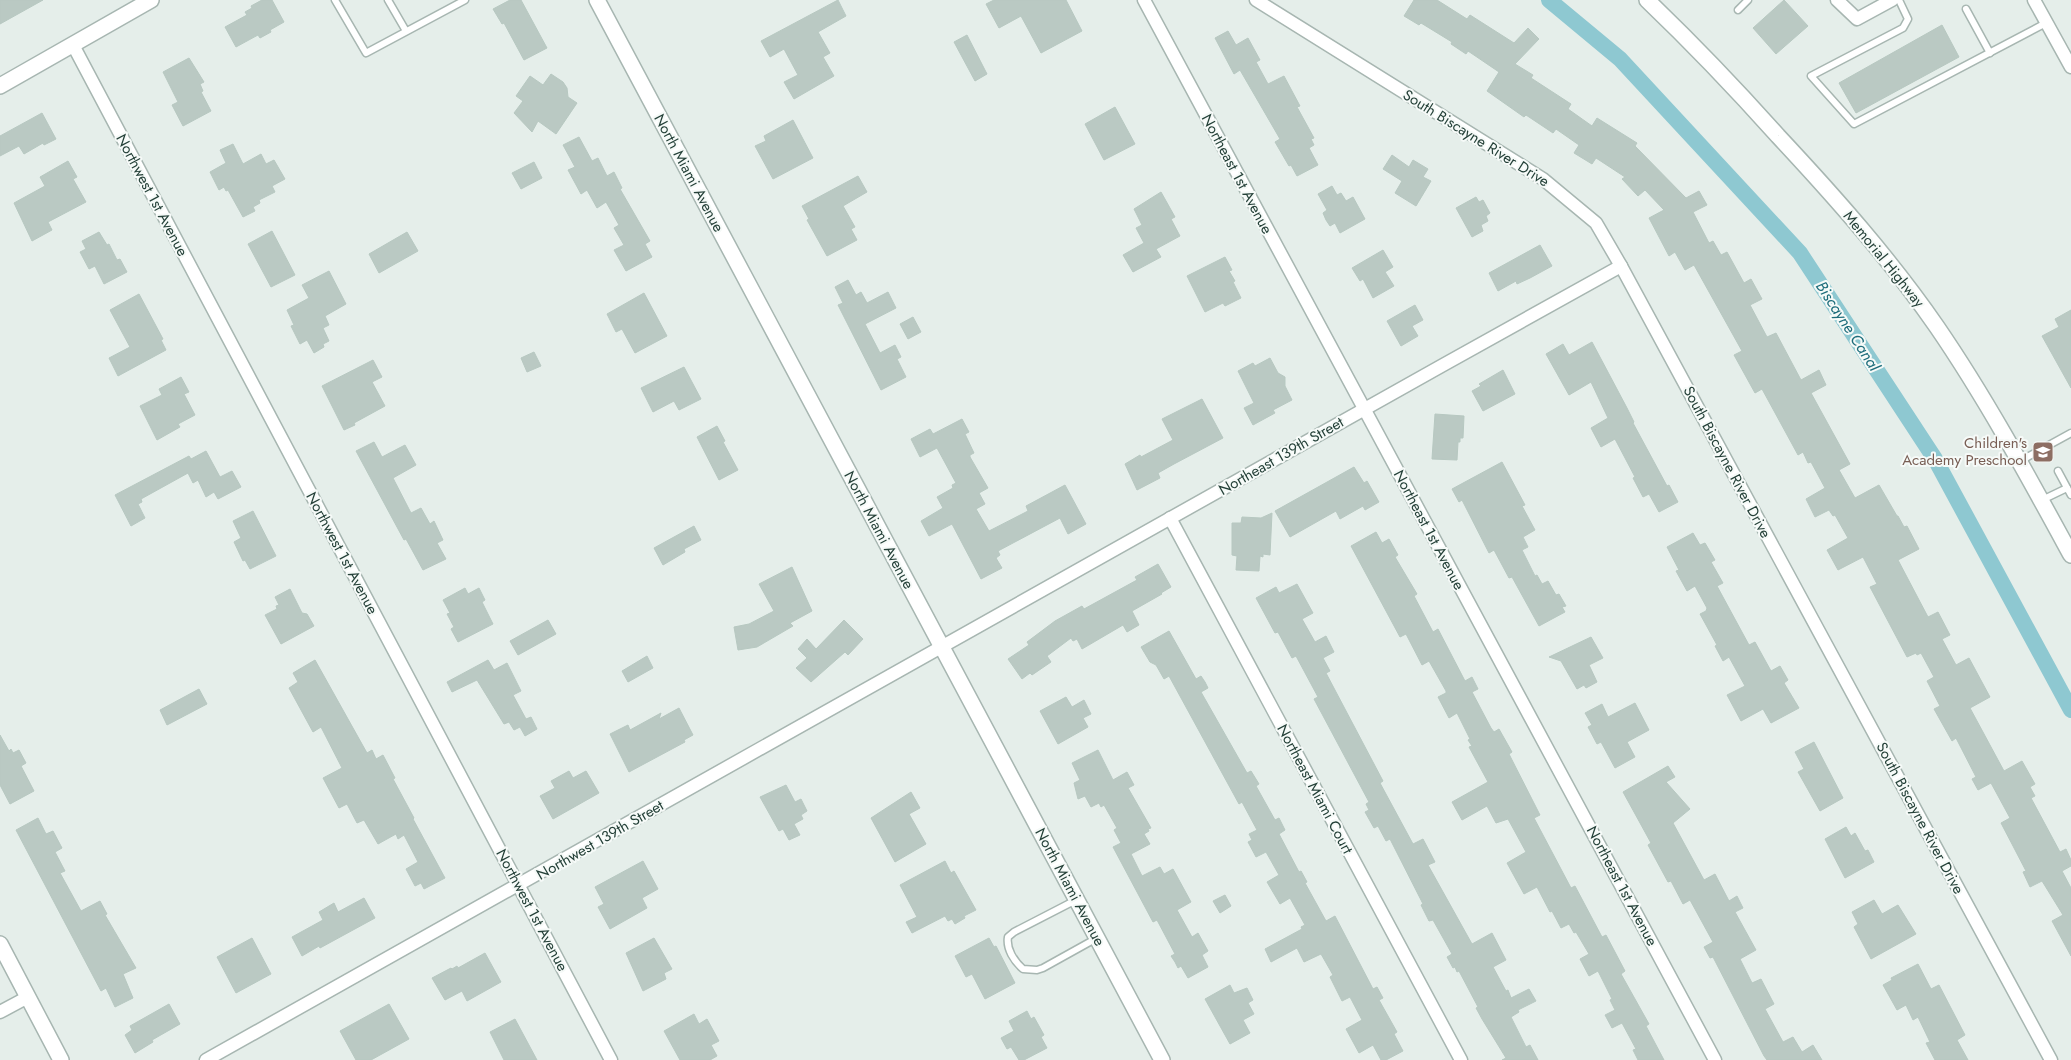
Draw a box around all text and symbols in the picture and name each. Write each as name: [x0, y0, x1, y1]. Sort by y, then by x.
street label: South Biscayne River Drive: [1399, 84, 1554, 192]
street label: North Miami Avenue: [649, 110, 730, 236]
street label: Northeast 1st Avenue: [1196, 110, 1278, 238]
street label: Northwest 1st Avenue: [110, 130, 194, 260]
street label: Memorial Highway: [1838, 206, 1930, 312]
water label: Biscayne Canal: [1810, 277, 1886, 377]
street label: South Biscayne River Drive: [1678, 382, 1777, 542]
street label: Northeast 139th Street: [1214, 411, 1348, 501]
place label: Children's Academy Preschool: [1902, 432, 2027, 471]
school or university icon: Children's Academy Preschool: [2031, 440, 2055, 464]
street label: Northeast 1st Avenue: [1388, 466, 1470, 594]
street label: North Miami Avenue: [839, 467, 920, 593]
street label: Northwest 1st Avenue: [300, 488, 384, 618]
street label: Northeast Miami Court: [1271, 720, 1359, 858]
street label: South Biscayne River Drive: [1871, 738, 1970, 898]
street label: Northwest 139th Street: [532, 794, 668, 885]
street label: Northeast 1st Avenue: [1581, 822, 1663, 950]
street label: North Miami Avenue: [1030, 824, 1111, 950]
street label: Northwest 1st Avenue: [490, 845, 574, 975]

